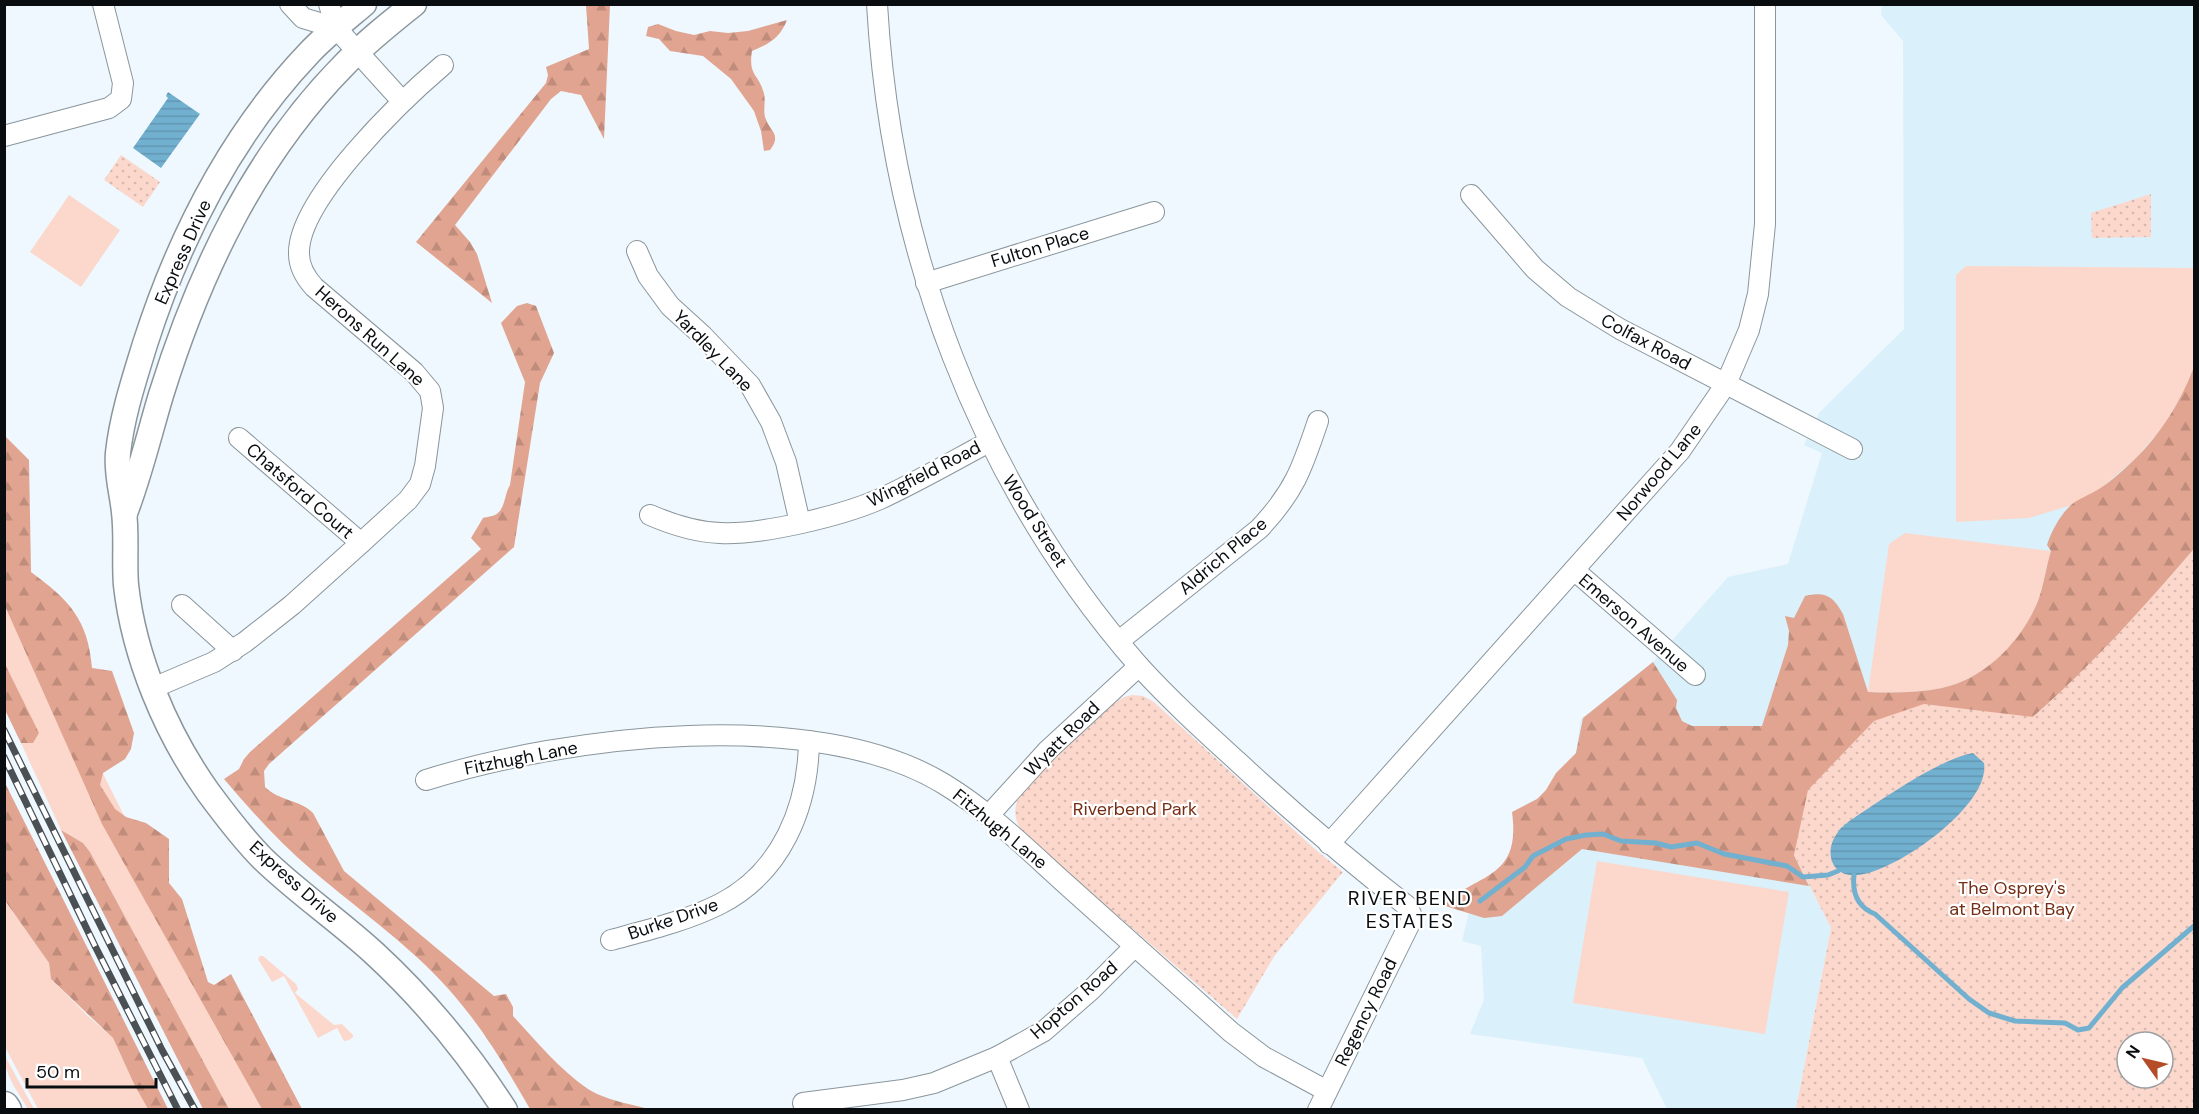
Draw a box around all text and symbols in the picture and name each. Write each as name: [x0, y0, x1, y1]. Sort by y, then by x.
street label: Express Drive: [149, 196, 217, 308]
street label: Fulton Place: [988, 221, 1092, 273]
street label: Herons Run Lane: [310, 280, 430, 392]
street label: Yardley Lane: [668, 305, 758, 397]
street label: Colfax Road: [1597, 308, 1695, 376]
street label: Norwood Lane: [1611, 418, 1707, 526]
street label: Wingfield Road: [863, 435, 985, 513]
street label: Chatsford Court: [241, 438, 359, 544]
street label: Wood Street: [997, 470, 1073, 572]
street label: Aldrich Place: [1174, 512, 1272, 600]
street label: Emerson Avenue: [1574, 568, 1694, 678]
street label: Wyatt Road: [1019, 696, 1105, 782]
street label: Fitzhugh Lane: [462, 735, 580, 781]
street label: Fitzhugh Lane: [948, 784, 1052, 874]
park label: Riverbend Park: [1073, 797, 1197, 821]
street label: Express Drive: [244, 835, 344, 929]
park label: The Osprey's at Belmont Bay: [1949, 876, 2075, 921]
district label: RIVER BEND ESTATES: [1348, 885, 1472, 934]
street label: Burke Drive: [625, 892, 721, 946]
street label: Regency Road: [1329, 954, 1403, 1070]
street label: Hopton Road: [1025, 955, 1123, 1045]
north arrow: [2115, 1030, 2175, 1090]
text: N: [2121, 1041, 2145, 1063]
scale bar: [27, 1051, 156, 1089]
text: 50 m: [36, 1060, 80, 1084]

